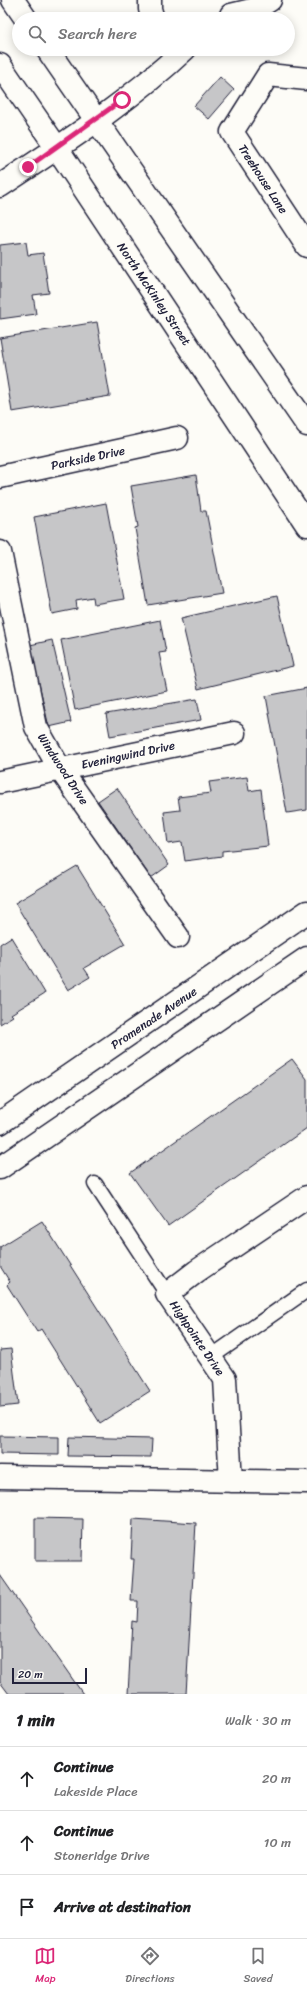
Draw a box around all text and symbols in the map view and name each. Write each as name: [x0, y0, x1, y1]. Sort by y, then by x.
search box: [12, 12, 295, 56]
text: Search here: [58, 21, 137, 47]
icon: search: [26, 23, 48, 45]
route start: [113, 91, 131, 109]
street label: Treehouse Lane: [232, 139, 294, 219]
route end: [19, 158, 37, 176]
street label: North McKinley Street: [111, 238, 197, 350]
street label: Parkside Drive: [49, 439, 127, 477]
street label: Windwood Drive: [31, 728, 95, 810]
street label: Eveningwind Drive: [79, 734, 177, 776]
street label: Promenade Avenue: [106, 981, 202, 1055]
street label: Highpointe Drive: [163, 1296, 231, 1381]
text: 20 m: [18, 1665, 43, 1684]
scale bar: [12, 1666, 87, 1685]
text: 1 min: [16, 1705, 55, 1735]
text: Walk · 30 m: [225, 1709, 291, 1732]
text: Continue: [54, 1754, 114, 1780]
text: 20 m: [262, 1767, 291, 1790]
icon: ahead: [16, 1768, 38, 1790]
text: Lakeside Place: [54, 1780, 137, 1803]
text: Continue: [54, 1818, 114, 1844]
text: 10 m: [264, 1831, 291, 1854]
icon: ahead: [16, 1832, 38, 1854]
text: Stoneridge Drive: [54, 1844, 150, 1867]
text: Arrive at destination: [54, 1894, 191, 1920]
icon: arrive: [16, 1896, 38, 1918]
tab: Map: [34, 1945, 56, 1988]
tab: Directions: [125, 1945, 175, 1988]
tab: Saved: [244, 1945, 273, 1988]

